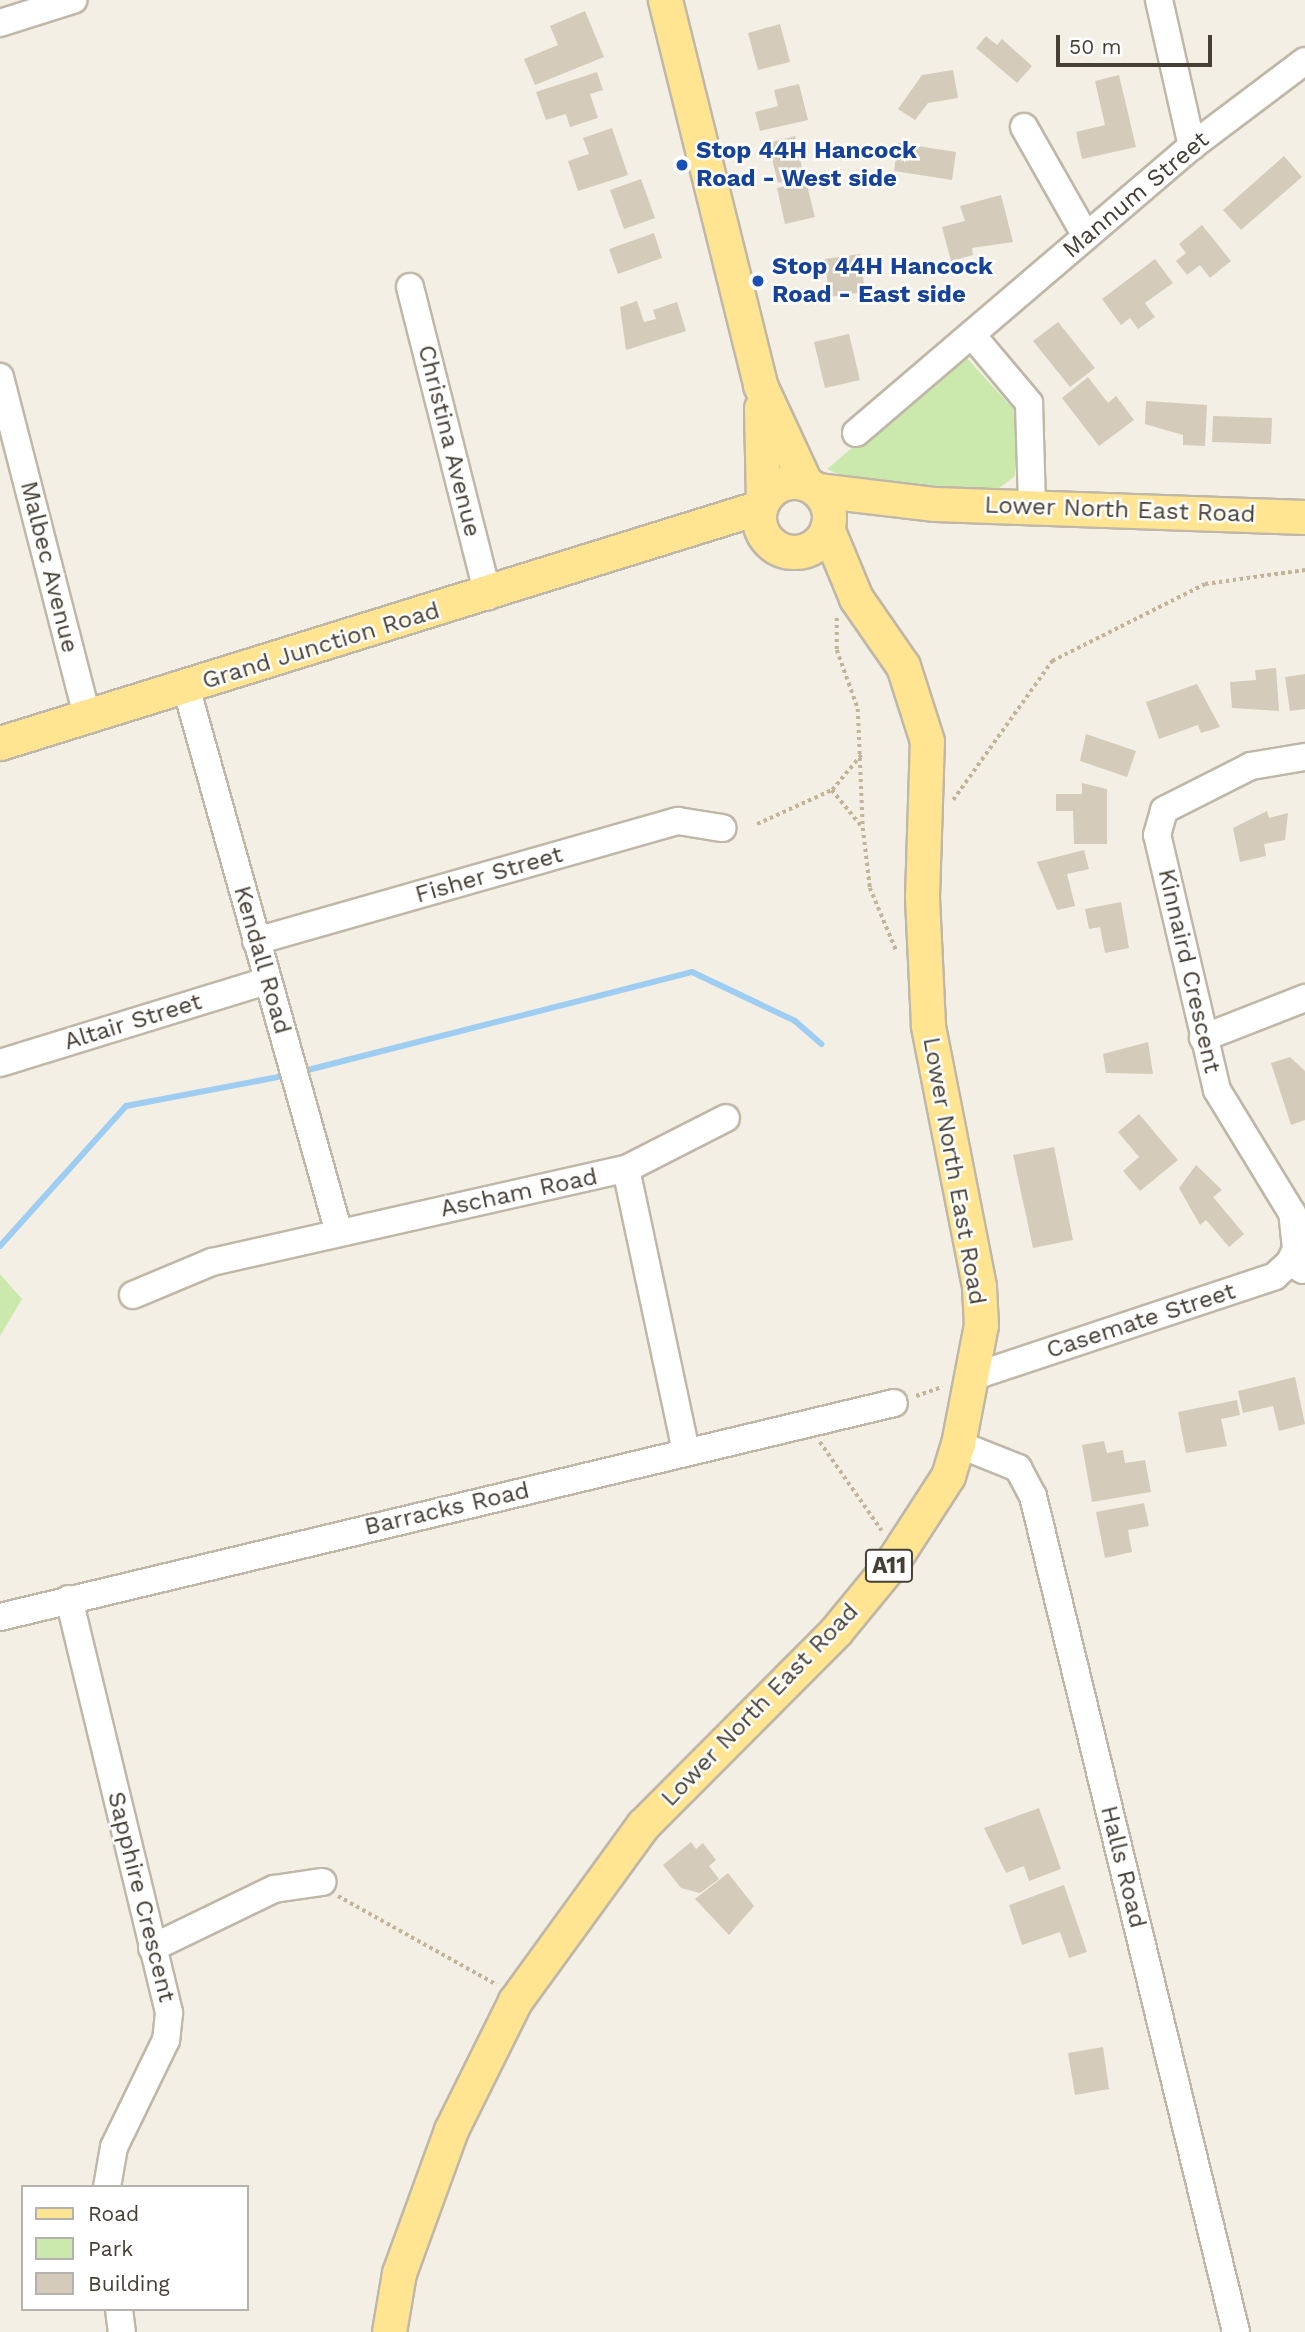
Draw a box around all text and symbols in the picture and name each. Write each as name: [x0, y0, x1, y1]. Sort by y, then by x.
scale bar: [1060, 21, 1216, 65]
text: 50 m: [1069, 34, 1121, 59]
street label: Mannum Street: [1057, 126, 1215, 264]
place label: Stop 44H Hancock Road - West side: [696, 137, 917, 193]
marker: Stop 44H Hancock Road - West side: [674, 157, 690, 173]
place label: Stop 44H Hancock Road - East side: [772, 253, 993, 309]
marker: Stop 44H Hancock Road - East side: [750, 273, 766, 289]
street label: Christina Avenue: [411, 341, 487, 541]
street label: Malbec Avenue: [14, 478, 84, 656]
street label: Lower North East Road: [984, 491, 1256, 529]
street label: Grand Junction Road: [198, 596, 444, 696]
street label: Fisher Street: [412, 840, 566, 910]
street label: Kinnaird Crescent: [1151, 866, 1227, 1076]
street label: Kendall Road: [227, 882, 297, 1038]
street label: Altair Street: [60, 987, 206, 1057]
street label: Lower North East Road: [916, 1035, 992, 1307]
street label: Ascham Road: [438, 1162, 600, 1224]
street label: Casemate Street: [1043, 1277, 1239, 1365]
street label: Barracks Road: [362, 1476, 532, 1542]
road number: A11: [864, 1546, 914, 1586]
street label: Lower North East Road: [655, 1597, 865, 1813]
street label: Sapphire Crescent: [101, 1789, 181, 2005]
street label: Halls Road: [1094, 1803, 1152, 1931]
legend: [21, 2185, 248, 2311]
text: Road: [88, 2201, 139, 2226]
text: Park: [88, 2236, 133, 2261]
text: Building: [88, 2271, 170, 2296]

